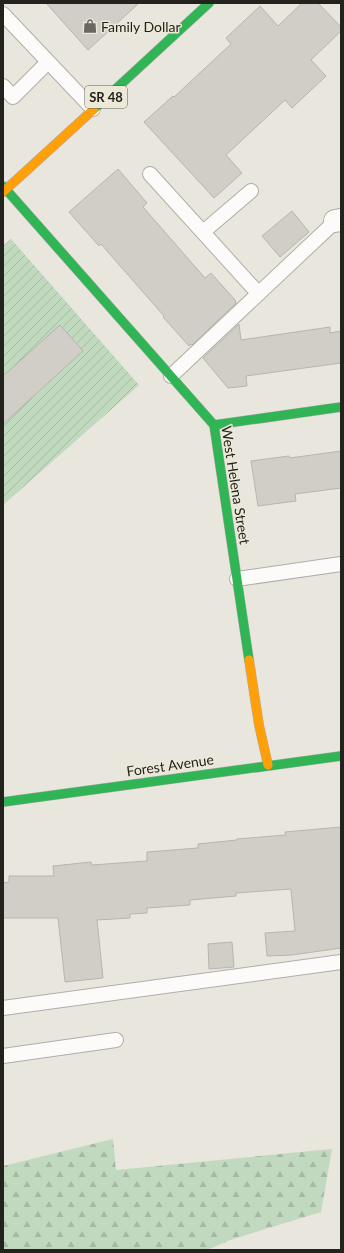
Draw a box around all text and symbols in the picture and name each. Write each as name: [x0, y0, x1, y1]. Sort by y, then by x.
shop icon: Family Dollar: [82, 18, 98, 34]
place label: Family Dollar: [101, 18, 181, 35]
road number: SR 48: [85, 86, 127, 108]
street label: West Helena Street: [218, 425, 254, 545]
street label: Forest Avenue: [125, 750, 215, 780]

